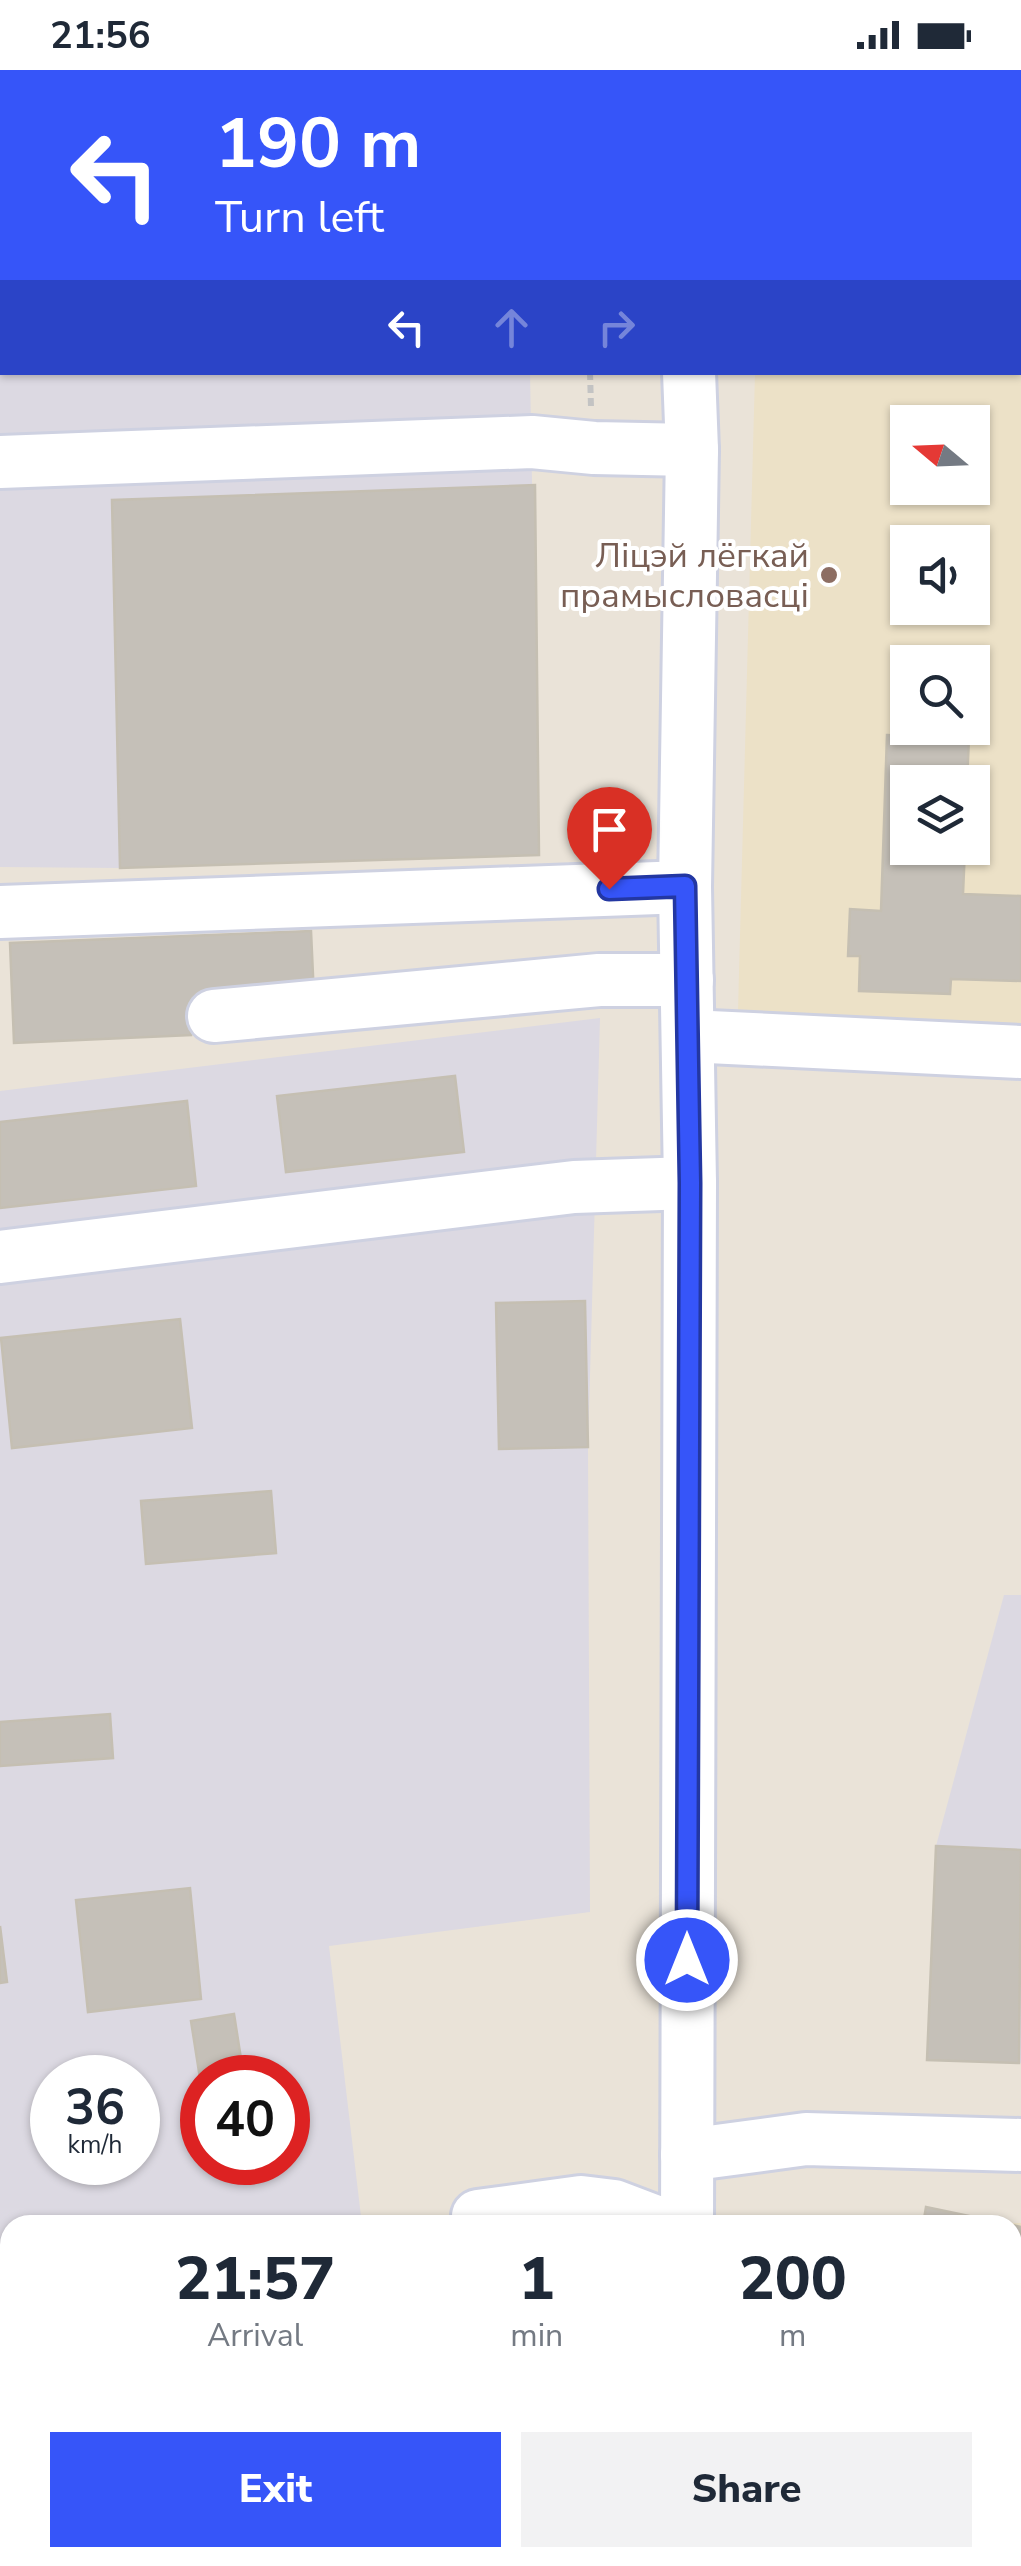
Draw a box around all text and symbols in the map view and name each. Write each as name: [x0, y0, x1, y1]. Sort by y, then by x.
text: 21:56: [50, 10, 151, 61]
text: 190 m: [215, 96, 421, 192]
icon: left: [50, 110, 180, 240]
text: Turn left: [215, 187, 384, 248]
icon: left: [379, 300, 434, 355]
icon: ahead: [484, 300, 539, 355]
icon: right: [589, 300, 644, 355]
north arrow: [890, 405, 990, 505]
map controls: [890, 405, 990, 865]
button: sound: [890, 525, 990, 625]
place label: Ліцэй лёгкай прамысловасці: [560, 532, 809, 619]
marker: Ліцэй лёгкай прамысловасці: [818, 564, 840, 586]
button: search: [890, 645, 990, 745]
button: layers: [890, 765, 990, 865]
pin: [567, 787, 652, 890]
icon: arrive: [582, 802, 637, 857]
position arrow: [635, 1908, 739, 2012]
speed limit sign: 40: [180, 2055, 310, 2185]
text: 36: [65, 2073, 125, 2142]
text: km/h: [67, 2128, 123, 2162]
text: 21:57: [175, 2238, 335, 2320]
text: 1: [519, 2238, 555, 2320]
text: 200: [739, 2238, 847, 2320]
text: Arrival: [207, 2314, 303, 2357]
text: min: [510, 2314, 563, 2357]
text: m: [779, 2314, 806, 2357]
button: Exit: [50, 2432, 501, 2547]
button: Share: [521, 2432, 972, 2547]

